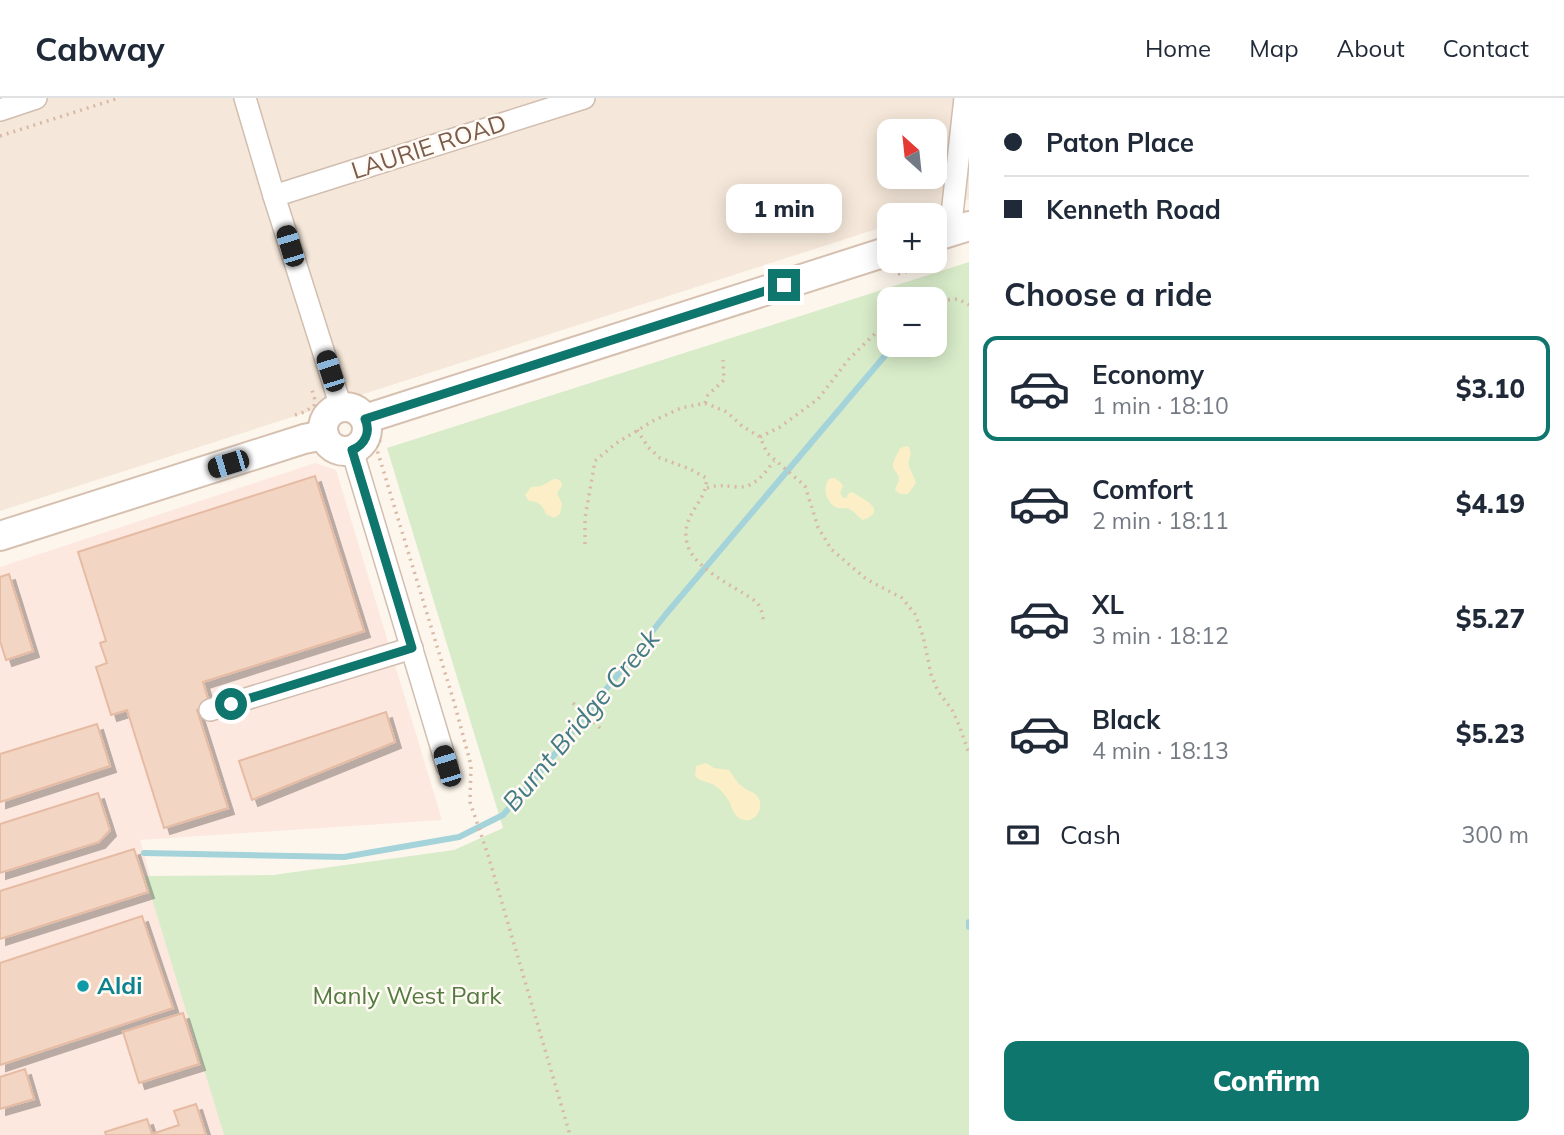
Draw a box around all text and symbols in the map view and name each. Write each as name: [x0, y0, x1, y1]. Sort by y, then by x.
text: Cabway: [35, 28, 165, 69]
text: Home: [1145, 33, 1211, 63]
text: Map: [1249, 33, 1299, 63]
text: About: [1337, 33, 1405, 63]
text: Contact: [1443, 33, 1529, 63]
street label: LAURIE ROAD: [347, 107, 510, 185]
north arrow: [877, 119, 947, 189]
map controls: [877, 119, 947, 357]
text: Paton Place: [1046, 126, 1194, 159]
callout: 1 min: [726, 184, 842, 232]
text: Kenneth Road: [1046, 193, 1221, 226]
text: 1 min: [753, 194, 815, 223]
button: +: [877, 203, 947, 273]
car: [274, 223, 307, 269]
route end: [768, 269, 800, 301]
text: Choose a ride: [1004, 274, 1212, 314]
button: −: [877, 287, 947, 357]
car: [314, 348, 347, 394]
icon: car: [1008, 357, 1071, 420]
text: Economy: [1092, 358, 1204, 391]
text: $3.10: [1456, 372, 1525, 405]
text: 1 min · 18:10: [1092, 391, 1229, 420]
car: [205, 448, 252, 480]
icon: car: [1008, 472, 1071, 535]
text: Comfort: [1092, 473, 1193, 506]
text: $4.19: [1456, 487, 1525, 520]
text: 2 min · 18:11: [1092, 506, 1229, 535]
icon: car: [1008, 587, 1071, 650]
text: XL: [1092, 588, 1124, 621]
text: $5.27: [1456, 602, 1525, 635]
water label: Burnt Bridge Creek: [495, 621, 667, 817]
text: 3 min · 18:12: [1092, 621, 1229, 650]
route start: [215, 688, 247, 720]
icon: car: [1008, 702, 1071, 765]
text: Black: [1092, 703, 1160, 736]
text: $5.23: [1456, 717, 1525, 750]
text: 4 min · 18:13: [1092, 736, 1229, 765]
car: [431, 743, 464, 789]
icon: cash: [1004, 816, 1042, 854]
text: Cash: [1060, 818, 1121, 851]
text: 300 m: [1461, 820, 1529, 849]
place label: Aldi: [97, 970, 142, 1000]
marker: Aldi: [75, 978, 91, 994]
park label: Manly West Park: [312, 980, 502, 1010]
button: Confirm: [1004, 1041, 1529, 1121]

